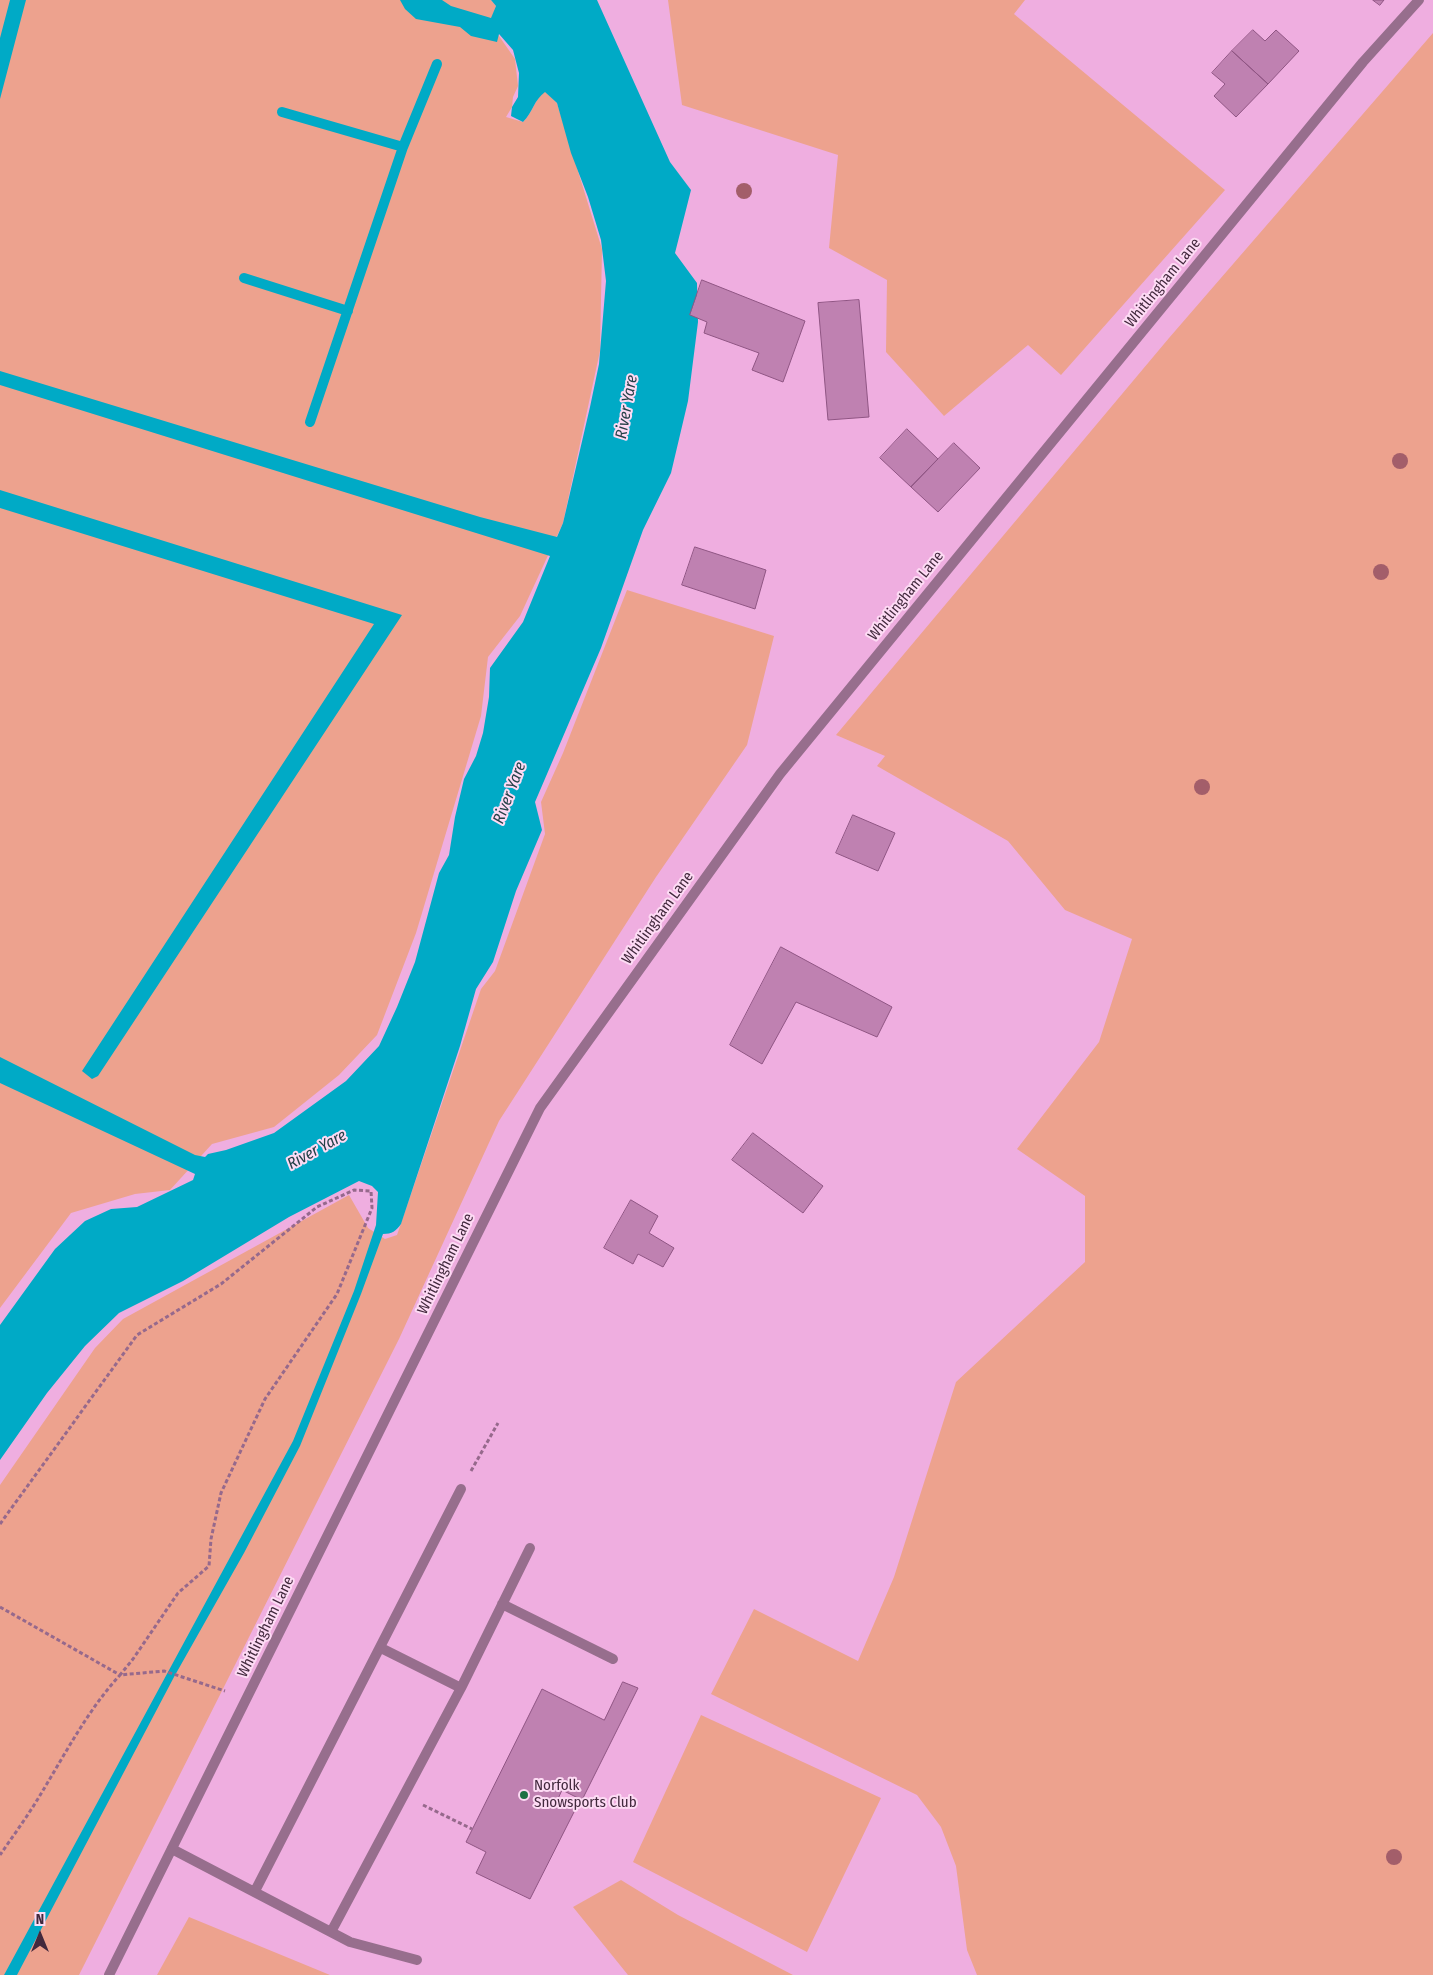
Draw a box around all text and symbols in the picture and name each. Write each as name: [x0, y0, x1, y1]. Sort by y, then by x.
street label: Whitlingham Lane: [1121, 235, 1205, 331]
water label: River Yare: [612, 374, 642, 440]
street label: Whitlingham Lane: [864, 548, 948, 644]
water label: River Yare: [489, 759, 531, 827]
street label: Whitlingham Lane: [618, 868, 698, 968]
water label: River Yare: [284, 1126, 350, 1174]
street label: Whitlingham Lane: [414, 1211, 478, 1317]
street label: Whitlingham Lane: [234, 1574, 298, 1680]
place label: Norfolk Snowsports Club: [534, 1777, 637, 1812]
marker: Norfolk Snowsports Club: [518, 1789, 530, 1801]
north arrow: [15, 1910, 65, 1960]
text: N: [36, 1911, 44, 1928]

